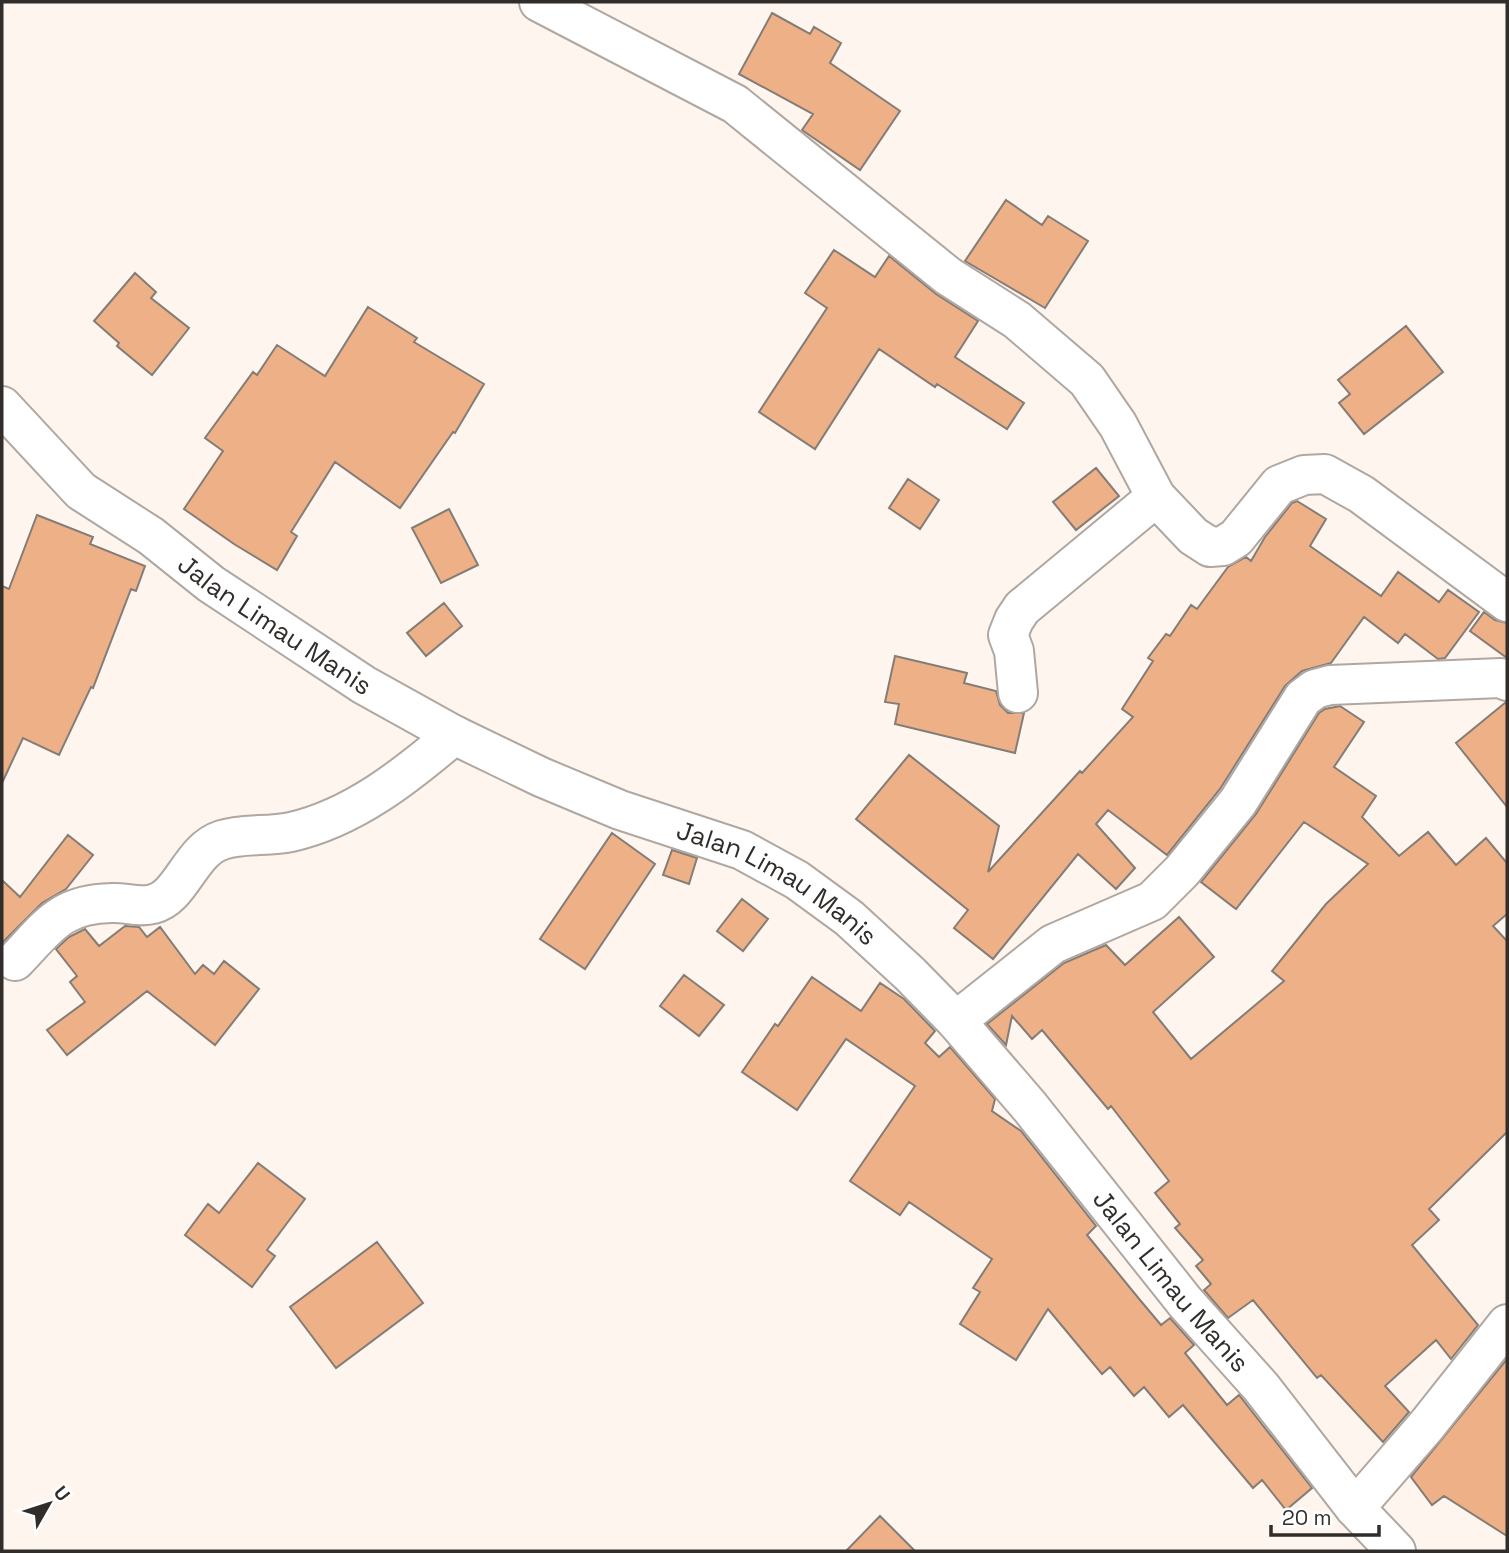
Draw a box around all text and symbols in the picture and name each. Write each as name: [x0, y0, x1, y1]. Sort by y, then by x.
street label: Jalan Limau Manis: [171, 547, 379, 703]
street label: Jalan Limau Manis: [672, 813, 885, 953]
street label: Jalan Limau Manis: [1085, 1183, 1257, 1379]
north arrow: [14, 1469, 84, 1539]
text: U: [48, 1481, 76, 1506]
scale bar: [1271, 1494, 1380, 1538]
text: 20 m: [1282, 1504, 1332, 1531]

